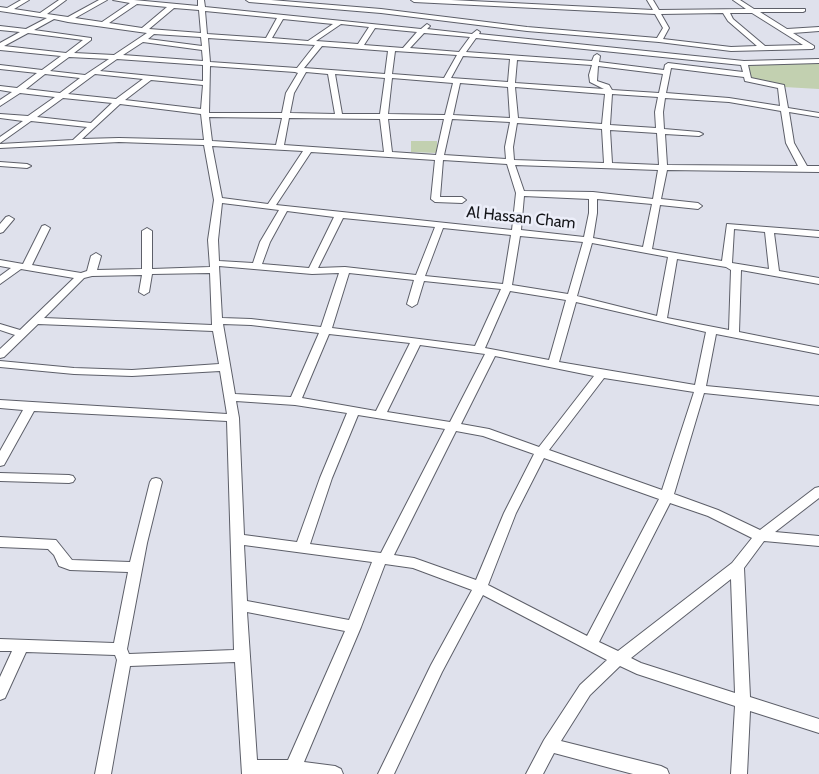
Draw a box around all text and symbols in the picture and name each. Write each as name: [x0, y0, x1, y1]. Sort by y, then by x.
street label: Al Hassan Cham: [465, 203, 577, 233]

